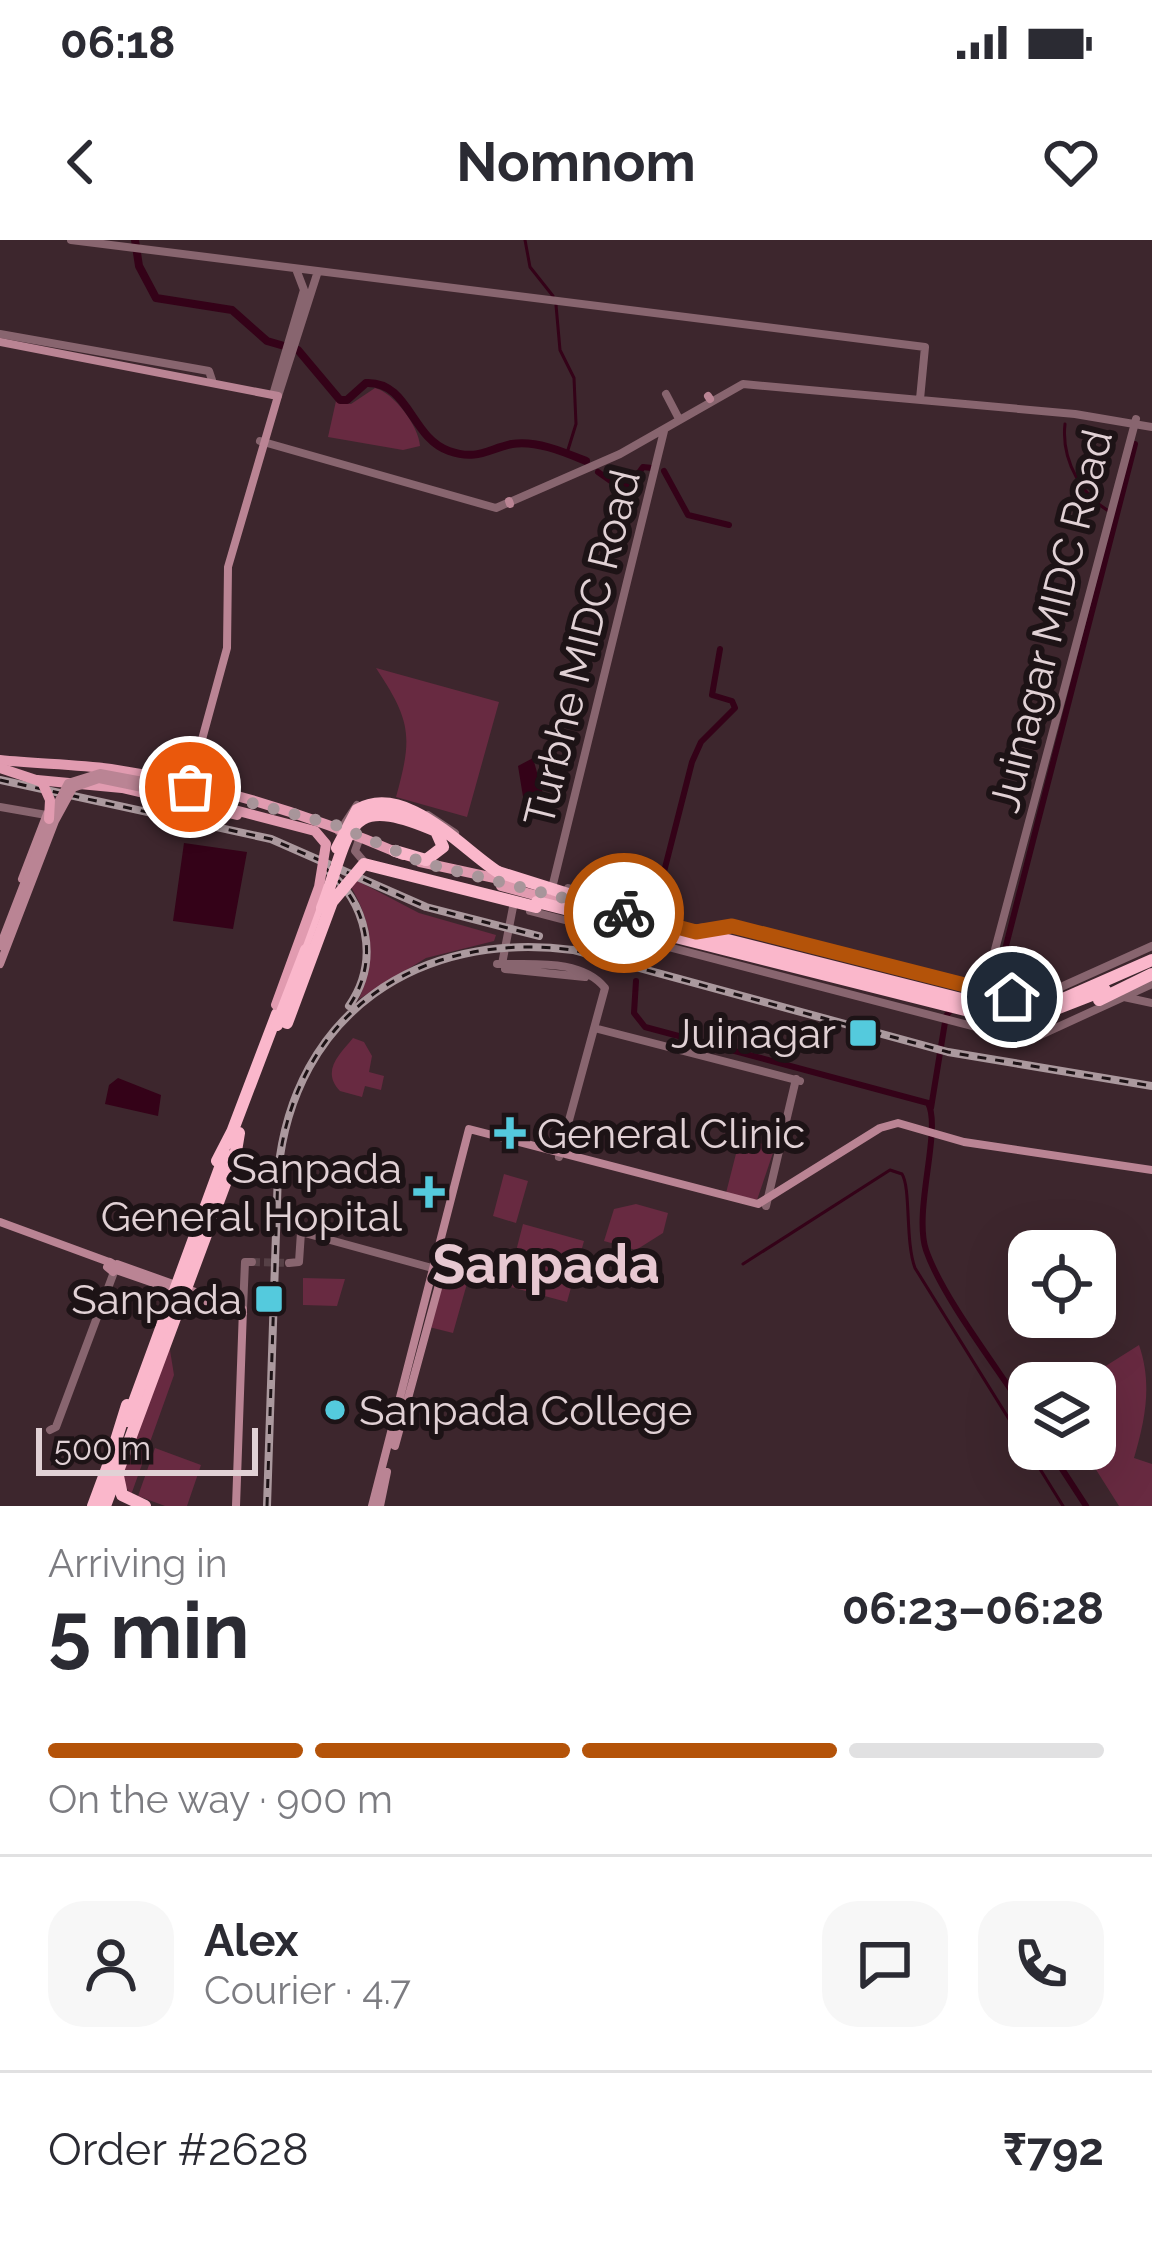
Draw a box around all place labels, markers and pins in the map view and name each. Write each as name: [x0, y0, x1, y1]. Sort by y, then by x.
pin: [139, 736, 241, 838]
pin: [961, 946, 1063, 1048]
place label: Juinagar: [671, 1009, 836, 1058]
marker: Juinagar: [847, 1017, 879, 1049]
place label: General Clinic: [537, 1109, 805, 1158]
marker: General Clinic: [494, 1117, 526, 1149]
place label: Sanpada General Hopital: [101, 1144, 403, 1241]
marker: Sanpada General Hopital: [413, 1176, 445, 1208]
place label: Sanpada: [71, 1275, 242, 1324]
marker: Sanpada: [253, 1283, 285, 1315]
place label: Sanpada College: [359, 1386, 692, 1435]
marker: Sanpada College: [322, 1397, 348, 1423]

